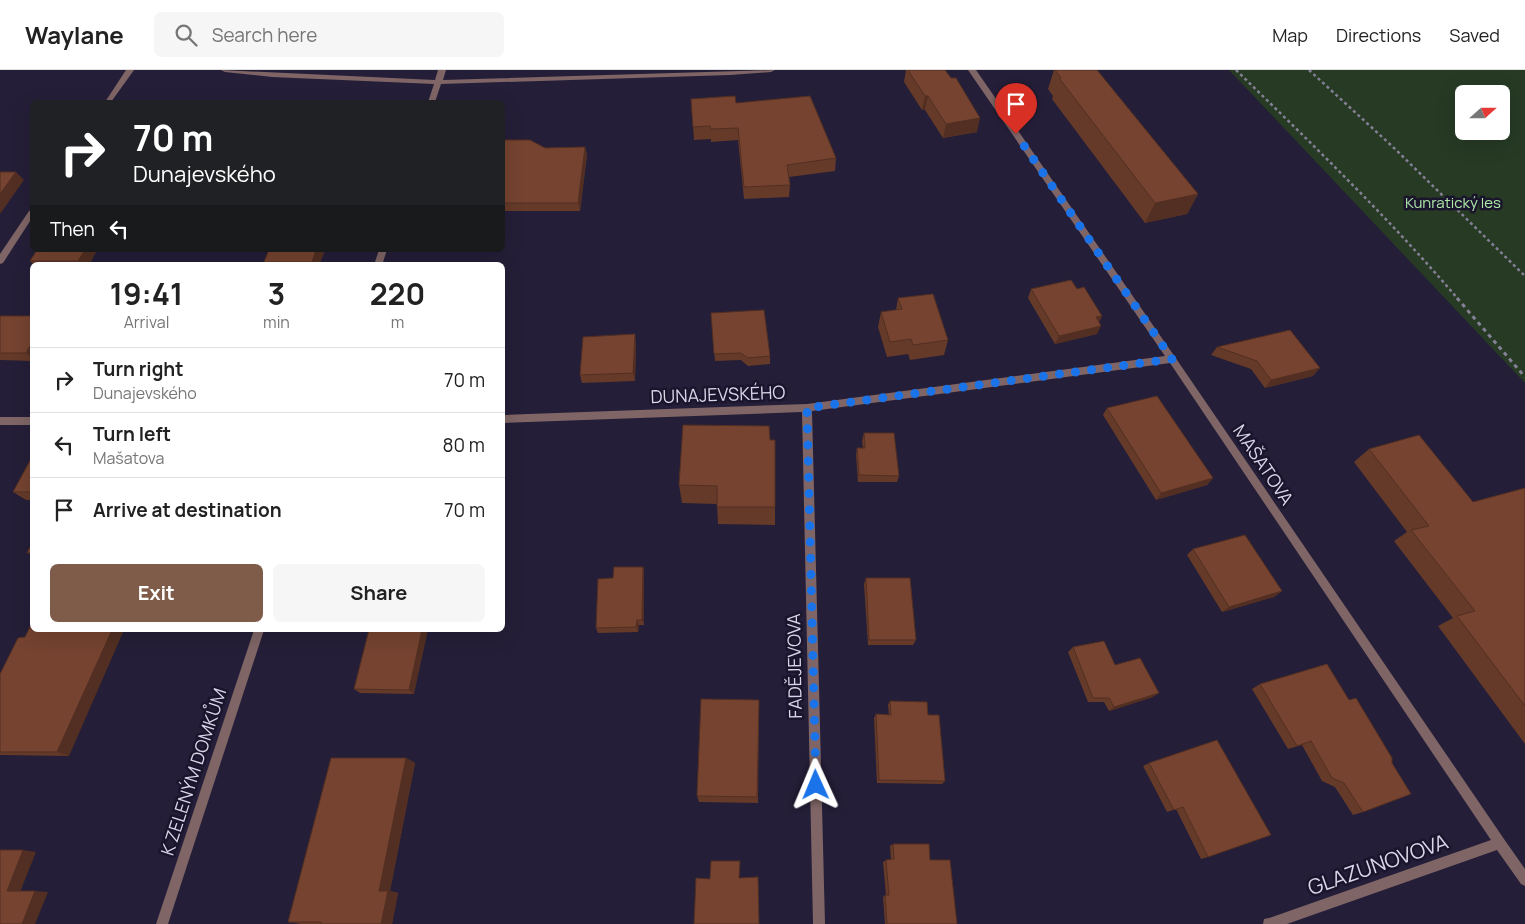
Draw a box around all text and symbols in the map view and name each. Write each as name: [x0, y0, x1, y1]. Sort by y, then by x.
search box: [154, 12, 504, 57]
text: Waylane: [25, 18, 124, 51]
icon: search: [172, 21, 200, 49]
text: Search here: [212, 22, 317, 48]
text: Map: [1272, 23, 1308, 47]
text: Directions: [1336, 23, 1421, 47]
text: Saved: [1449, 23, 1500, 47]
pin: [995, 83, 1037, 134]
north arrow: [1455, 85, 1510, 140]
map controls: [1455, 85, 1510, 140]
icon: arrive: [1002, 90, 1030, 118]
text: 70 m: [133, 114, 213, 162]
icon: right: [50, 120, 115, 185]
text: Dunajevského: [133, 159, 276, 189]
park label: Kunratický les: [1405, 192, 1501, 213]
icon: left: [105, 215, 133, 243]
text: Then: [50, 216, 95, 242]
text: 19:41: [110, 273, 183, 314]
text: 3: [268, 273, 285, 314]
text: 220: [370, 273, 425, 314]
text: Arrival: [124, 311, 169, 333]
text: min: [263, 311, 290, 333]
text: m: [391, 311, 404, 333]
text: Turn right: [93, 356, 183, 382]
icon: right: [50, 366, 78, 394]
text: 70 m: [444, 367, 485, 393]
street label: DUNAJEVSKÉHO: [650, 380, 786, 408]
text: Dunajevského: [93, 382, 197, 404]
street label: MAŠATOVA: [1228, 420, 1300, 510]
text: Turn left: [93, 421, 171, 447]
icon: left: [50, 431, 78, 459]
text: 80 m: [442, 432, 485, 458]
text: Mašatova: [93, 447, 164, 469]
icon: arrive: [50, 496, 78, 524]
text: Arrive at destination: [93, 497, 282, 523]
text: 70 m: [444, 497, 485, 523]
button: Exit: [50, 564, 263, 622]
button: Share: [273, 564, 485, 622]
street label: FADĚJEVOVA: [781, 613, 807, 719]
street label: K ZELENÝM DOMKŮM: [155, 685, 231, 858]
position arrow: [789, 758, 841, 810]
street label: GLAZUNOVOVA: [1304, 827, 1452, 901]

